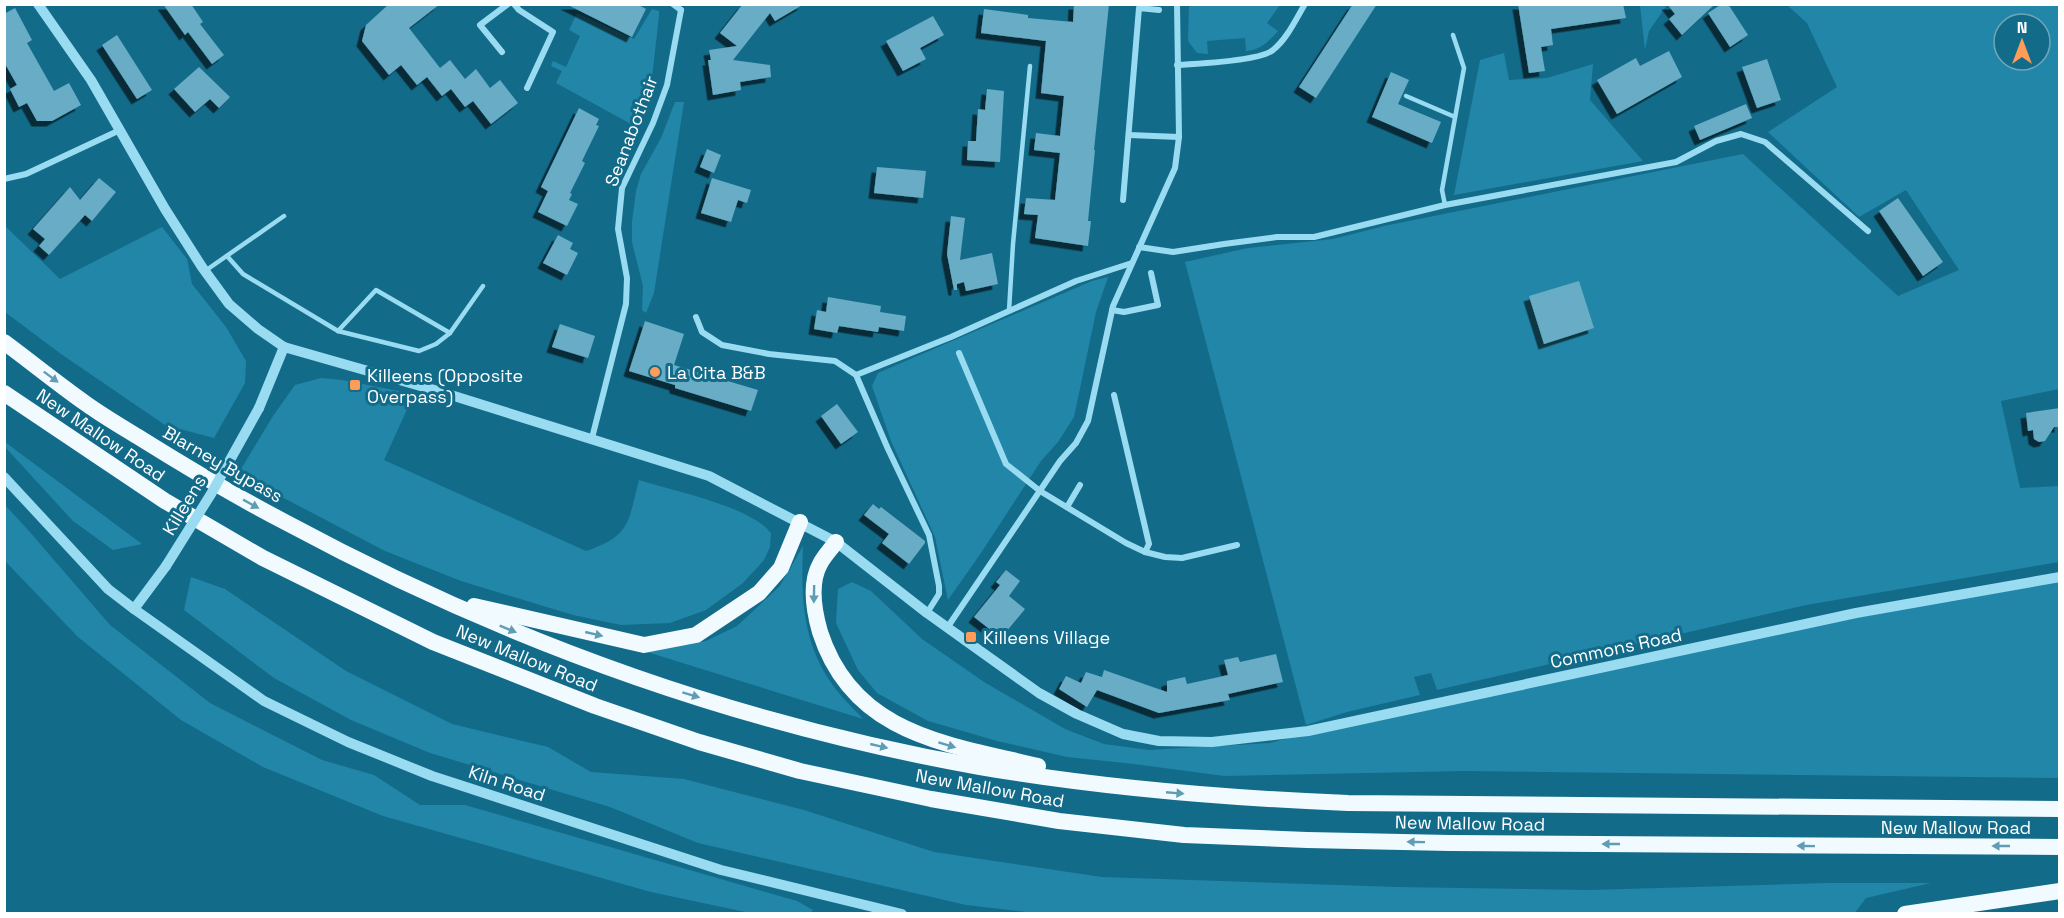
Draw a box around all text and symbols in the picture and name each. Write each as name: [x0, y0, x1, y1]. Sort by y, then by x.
north arrow: [1992, 12, 2052, 72]
text: N: [2017, 17, 2027, 38]
street label: Seanabothair: [599, 72, 663, 190]
place label: La Cita B&B: [667, 361, 766, 384]
place label: Killeens (Opposite Overpass): [367, 364, 523, 408]
marker: La Cita B&B: [648, 365, 662, 379]
one-way arrow: [43, 371, 59, 384]
marker: Killeens (Opposite Overpass): [348, 378, 362, 392]
street label: New Mallow Road: [32, 383, 170, 487]
street label: Blarney Bypass: [159, 420, 287, 508]
street label: Killeens: [157, 471, 211, 539]
one-way arrow: [243, 499, 260, 509]
one-way arrow: [810, 585, 819, 604]
street label: New Mallow Road: [453, 619, 601, 697]
street label: Commons Road: [1548, 623, 1684, 673]
one-way arrow: [499, 625, 517, 634]
place label: Killeens Village: [983, 626, 1110, 649]
one-way arrow: [585, 630, 604, 639]
marker: Killeens Village: [964, 630, 978, 644]
one-way arrow: [682, 691, 700, 700]
one-way arrow: [938, 741, 956, 750]
one-way arrow: [870, 742, 889, 752]
street label: Kiln Road: [466, 760, 548, 806]
street label: New Mallow Road: [914, 764, 1066, 812]
one-way arrow: [1166, 788, 1185, 798]
street label: New Mallow Road: [1395, 810, 1545, 836]
street label: New Mallow Road: [1881, 816, 2031, 839]
one-way arrow: [1407, 837, 1426, 847]
one-way arrow: [1602, 839, 1621, 849]
one-way arrow: [1797, 841, 1816, 851]
one-way arrow: [1992, 842, 2011, 851]

